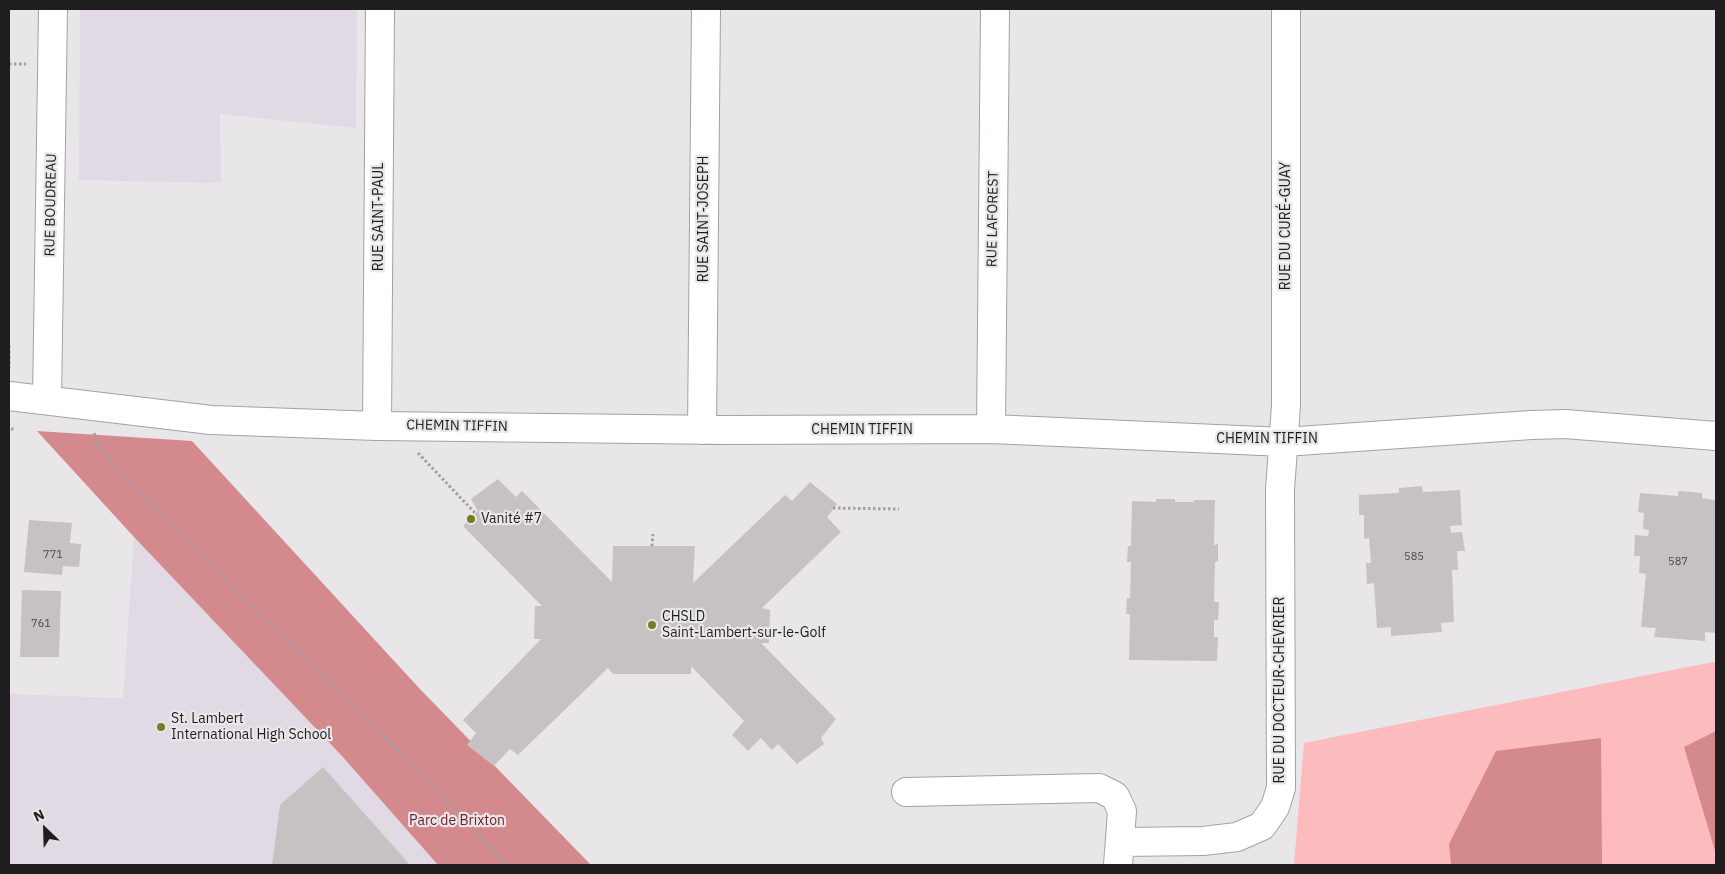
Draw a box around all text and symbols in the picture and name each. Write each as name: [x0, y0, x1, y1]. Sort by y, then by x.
street label: RUE BOUDREAU: [42, 153, 60, 257]
street label: RUE SAINT-JOSEPH: [696, 156, 712, 282]
street label: RUE DU CURÉ-GUAY: [1278, 162, 1294, 290]
street label: RUE SAINT-PAUL: [371, 163, 387, 271]
street label: RUE LAFOREST: [984, 171, 1002, 267]
street label: CHEMIN TIFFIN: [406, 417, 508, 435]
street label: CHEMIN TIFFIN: [811, 422, 913, 438]
street label: CHEMIN TIFFIN: [1216, 431, 1318, 447]
place label: Vanité #7: [481, 511, 542, 527]
marker: Vanité #7: [465, 513, 477, 525]
house number: 771: [43, 548, 63, 562]
house number: 585: [1404, 550, 1424, 564]
house number: 587: [1668, 555, 1688, 569]
street label: RUE DU DOCTEUR-CHEVRIER: [1272, 597, 1288, 783]
place label: CHSLD Saint-Lambert-sur-le-Golf: [662, 609, 826, 642]
house number: 761: [31, 617, 51, 631]
marker: CHSLD Saint-Lambert-sur-le-Golf: [646, 619, 658, 631]
place label: St. Lambert International High School: [171, 711, 331, 744]
marker: St. Lambert International High School: [155, 721, 167, 733]
north arrow: [20, 804, 70, 854]
text: N: [31, 805, 47, 826]
park label: Parc de Brixton: [409, 813, 505, 829]

